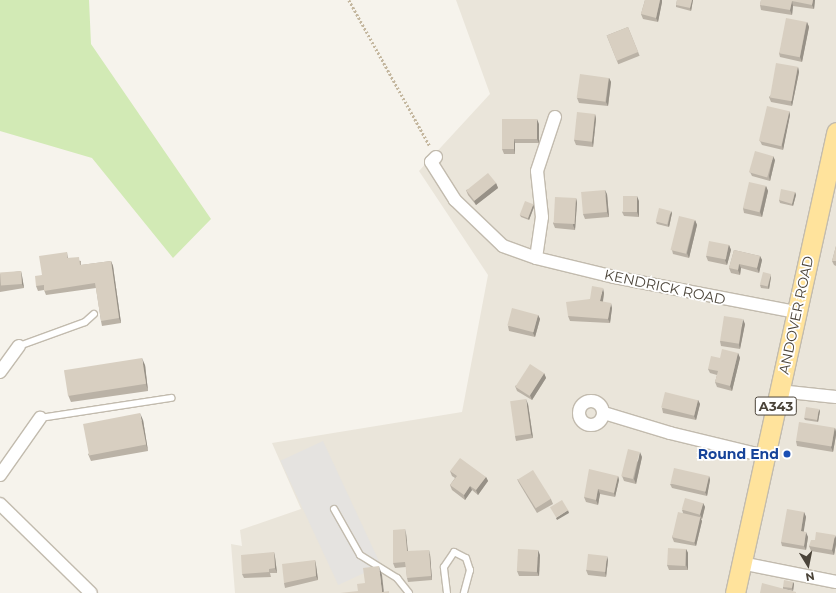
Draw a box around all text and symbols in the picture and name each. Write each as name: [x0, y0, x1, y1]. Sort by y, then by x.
street label: ANDOVER ROAD: [775, 254, 817, 376]
street label: KENDRICK ROAD: [603, 266, 727, 308]
road number: A343: [754, 395, 798, 417]
place label: Round End: [698, 446, 779, 462]
marker: Round End: [782, 449, 792, 459]
north arrow: [788, 545, 828, 585]
text: N: [804, 569, 816, 584]

